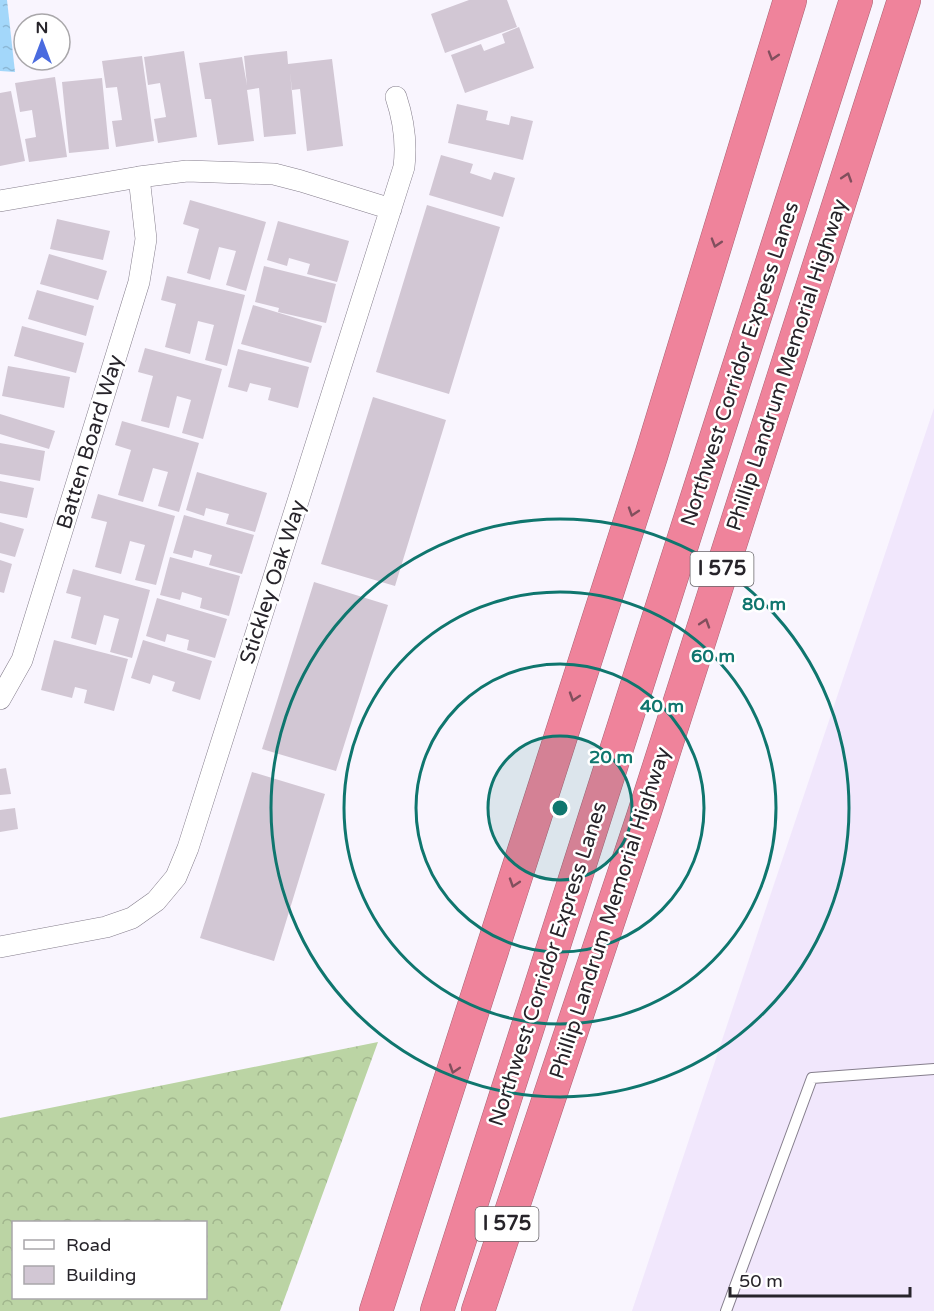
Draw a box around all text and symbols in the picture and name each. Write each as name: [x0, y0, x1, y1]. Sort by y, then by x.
north arrow: [12, 12, 72, 72]
text: N: [36, 18, 48, 38]
one-way arrow: [768, 50, 780, 61]
one-way arrow: [840, 172, 853, 183]
street label: Phillip Landrum Memorial Highway: [721, 196, 853, 534]
street label: Northwest Corridor Express Lanes: [676, 199, 804, 529]
one-way arrow: [711, 237, 723, 247]
street label: Batten Board Way: [52, 352, 128, 532]
street label: Stickley Oak Way: [235, 497, 311, 667]
one-way arrow: [628, 506, 640, 517]
road number: I 575: [690, 552, 754, 586]
text: 80 m: [742, 593, 786, 615]
one-way arrow: [698, 618, 711, 629]
text: 60 m: [691, 645, 735, 667]
one-way arrow: [568, 691, 581, 702]
text: 40 m: [640, 695, 684, 717]
street label: Phillip Landrum Memorial Highway: [544, 744, 676, 1082]
text: 20 m: [589, 746, 633, 768]
centre of rings: [550, 798, 570, 818]
street label: Northwest Corridor Express Lanes: [484, 799, 612, 1129]
one-way arrow: [509, 877, 521, 888]
one-way arrow: [449, 1063, 461, 1074]
road number: I 575: [476, 1207, 538, 1241]
legend: [12, 1221, 207, 1299]
text: Road: [66, 1234, 111, 1256]
scale bar: [730, 1260, 910, 1298]
text: Building: [66, 1264, 136, 1286]
text: 50 m: [739, 1270, 783, 1292]

